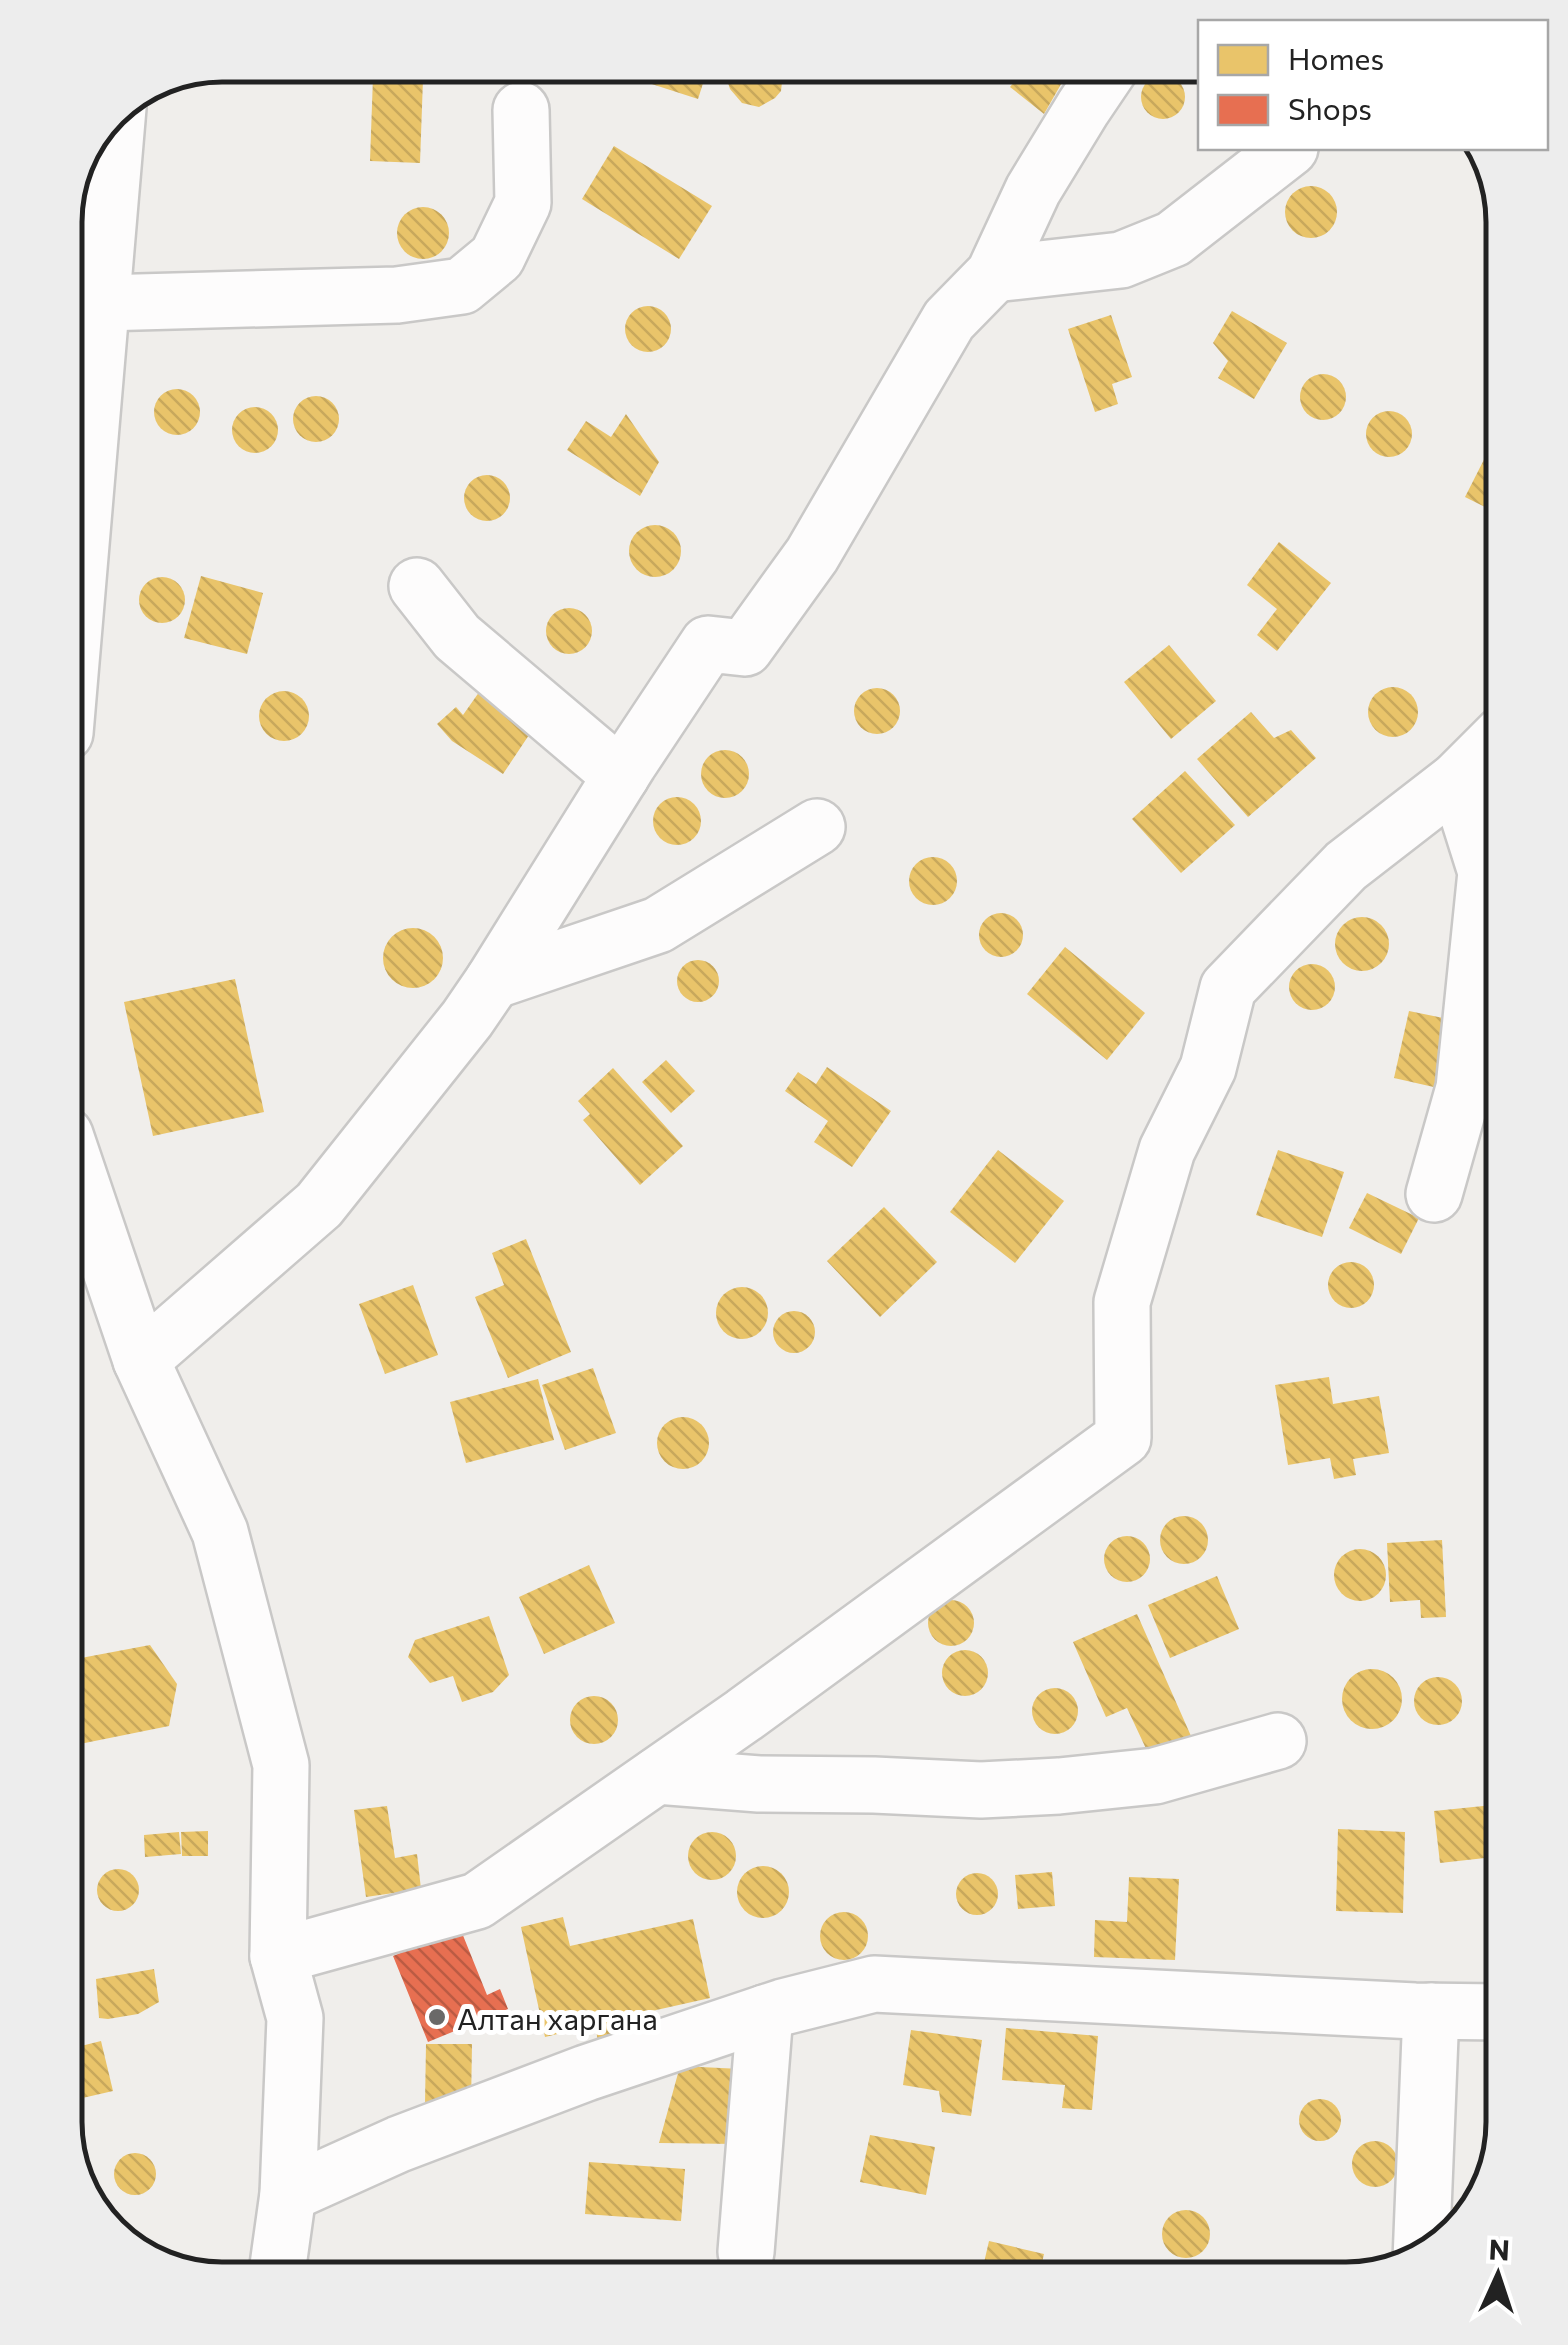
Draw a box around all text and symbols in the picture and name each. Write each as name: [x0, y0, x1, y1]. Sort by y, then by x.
legend: [1198, 20, 1548, 150]
text: Homes: [1288, 39, 1384, 76]
text: Shops: [1288, 89, 1372, 126]
place label: Алтан харгана: [457, 1999, 658, 2036]
marker: Алтан харгана: [426, 2006, 448, 2028]
north arrow: [1448, 2225, 1548, 2325]
text: N: [1488, 2232, 1511, 2267]

